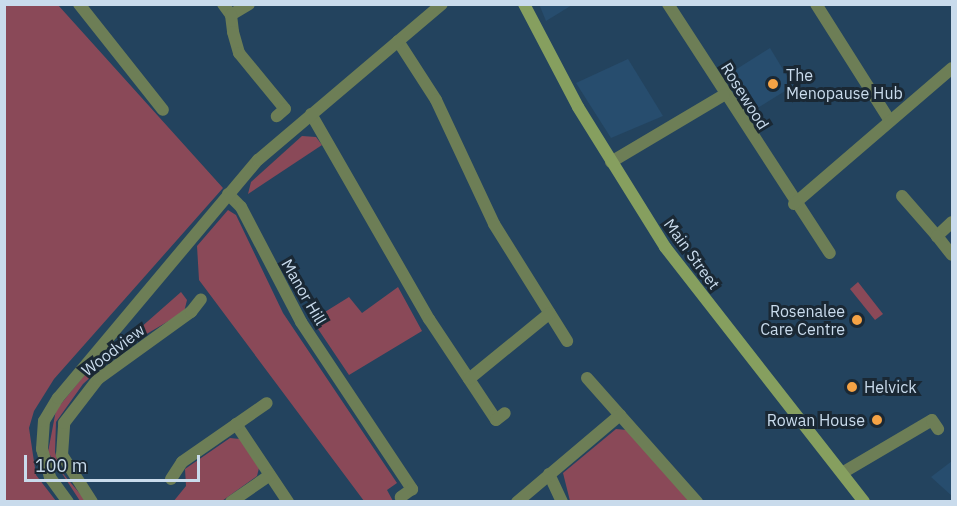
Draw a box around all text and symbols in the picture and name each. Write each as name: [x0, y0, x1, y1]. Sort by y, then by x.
street label: Rosewood: [717, 59, 773, 133]
place label: The Menopause Hub: [786, 65, 903, 103]
marker: The Menopause Hub: [764, 75, 782, 93]
street label: Main Street: [660, 215, 724, 293]
street label: Manor Hill: [277, 256, 331, 328]
place label: Rosenalee Care Centre: [760, 301, 845, 339]
marker: Rosenalee Care Centre: [850, 313, 864, 327]
street label: Woodview: [78, 320, 148, 380]
place label: Helvick: [864, 377, 917, 397]
marker: Helvick: [845, 380, 859, 394]
place label: Rowan House: [767, 410, 865, 430]
marker: Rowan House: [870, 413, 884, 427]
scale bar: [27, 443, 202, 481]
text: 100 m: [35, 454, 87, 477]

